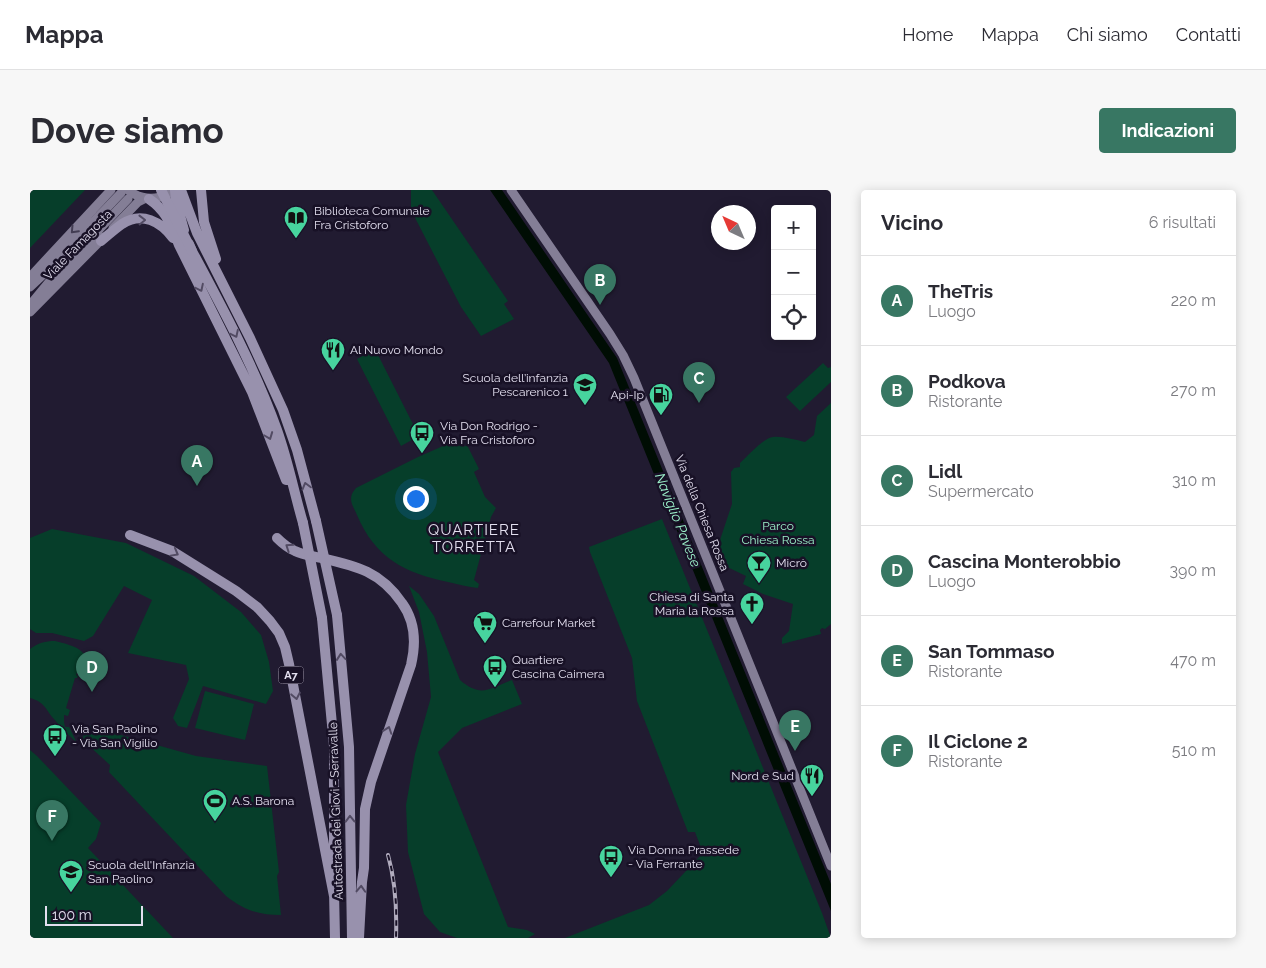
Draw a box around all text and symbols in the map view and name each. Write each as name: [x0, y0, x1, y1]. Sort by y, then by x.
text: Mappa: [25, 20, 104, 49]
text: Home: [902, 24, 953, 45]
text: Mappa: [981, 24, 1039, 45]
text: Chi siamo: [1067, 24, 1148, 45]
text: Contatti: [1176, 24, 1241, 45]
button: Indicazioni: [1099, 108, 1236, 153]
text: Dove siamo: [30, 110, 224, 151]
place label: Biblioteca Comunale Fra Cristoforo: [314, 204, 429, 232]
library icon: Biblioteca Comunale Fra Cristoforo: [283, 205, 309, 239]
north arrow: [711, 205, 756, 250]
map controls: [771, 205, 816, 340]
button: +: [771, 205, 816, 250]
street label: Viale Famagosta: [41, 207, 115, 283]
text: Vicino: [881, 210, 943, 235]
text: 6 risultati: [1149, 213, 1216, 232]
one-way arrow: [138, 214, 146, 225]
one-way arrow: [71, 224, 80, 233]
button: −: [771, 250, 816, 295]
pin: B: [584, 264, 616, 305]
text: TheTris: [928, 280, 993, 302]
one-way arrow: [194, 283, 205, 292]
text: A: [892, 291, 902, 310]
text: 220 m: [1171, 291, 1216, 310]
button: locate: [771, 295, 816, 340]
text: Luogo: [928, 302, 976, 321]
one-way arrow: [228, 329, 238, 338]
restaurant icon: Al Nuovo Mondo: [320, 337, 346, 371]
place label: Al Nuovo Mondo: [350, 343, 443, 357]
pin: C: [683, 362, 715, 403]
text: Podkova: [928, 370, 1006, 392]
place label: Scuola dell’infanzia Pescarenico 1: [463, 371, 568, 399]
school or university icon: Scuola dell’infanzia Pescarenico 1: [572, 372, 598, 406]
text: B: [892, 381, 902, 400]
text: 270 m: [1171, 381, 1216, 400]
fuel station icon: Api-Ip: [648, 382, 674, 416]
place label: Api-Ip: [610, 388, 644, 402]
text: Ristorante: [928, 392, 1003, 411]
place label: Via Don Rodrigo - Via Fra Cristoforo: [440, 419, 538, 447]
bus stop icon: Via Don Rodrigo - Via Fra Cristoforo: [409, 420, 435, 454]
one-way arrow: [263, 431, 273, 439]
pin: A: [181, 445, 213, 486]
street label: Via della Chiesa Rossa: [672, 453, 732, 573]
text: Lidl: [928, 460, 962, 482]
water label: Naviglio Pavese: [652, 471, 704, 570]
text: C: [892, 471, 902, 490]
text: 310 m: [1172, 471, 1216, 490]
one-way arrow: [302, 482, 312, 490]
text: Supermercato: [928, 482, 1034, 501]
your location: [403, 486, 429, 512]
park label: Parco Chiesa Rossa: [741, 519, 815, 547]
district label: QUARTIERE TORRETTA: [428, 521, 520, 556]
one-way arrow: [285, 544, 295, 553]
one-way arrow: [170, 547, 179, 557]
bar icon: Micrò: [746, 550, 772, 584]
text: Cascina Monterobbio: [928, 550, 1121, 572]
place label: Micrò: [776, 556, 807, 570]
text: D: [891, 561, 903, 580]
text: 390 m: [1170, 561, 1216, 580]
text: Luogo: [928, 572, 976, 591]
place label: Chiesa di Santa Maria la Rossa: [649, 590, 734, 618]
church icon: Chiesa di Santa Maria la Rossa: [739, 591, 765, 625]
supermarket icon: Carrefour Market: [472, 610, 498, 644]
place label: Carrefour Market: [502, 616, 595, 630]
text: San Tommaso: [928, 640, 1055, 662]
pin: D: [76, 651, 108, 692]
text: E: [892, 651, 902, 670]
text: 470 m: [1170, 651, 1216, 670]
one-way arrow: [335, 653, 346, 661]
place label: Quartiere Cascina Caimera: [512, 653, 605, 681]
bus stop icon: Quartiere Cascina Caimera: [482, 654, 508, 688]
text: Ristorante: [928, 662, 1003, 681]
road number: A7: [278, 666, 304, 684]
one-way arrow: [290, 692, 300, 700]
pin: E: [779, 710, 811, 751]
place label: Via San Paolino - Via San Vigilio: [72, 722, 157, 750]
street label: Autostrada dei Giovi - Serravalle: [326, 722, 346, 900]
bus stop icon: Via San Paolino - Via San Vigilio: [42, 723, 68, 757]
one-way arrow: [382, 727, 392, 735]
text: Il Ciclone 2: [928, 730, 1028, 752]
text: F: [892, 741, 902, 760]
text: 510 m: [1172, 741, 1216, 760]
text: Ristorante: [928, 752, 1003, 771]
restaurant icon: Nord e Sud: [799, 763, 825, 797]
place label: Nord e Sud: [731, 769, 794, 783]
sports icon: A.S. Barona: [202, 788, 228, 822]
place label: A.S. Barona: [232, 794, 294, 808]
pin: F: [36, 800, 68, 841]
one-way arrow: [345, 815, 355, 823]
place label: Via Donna Prassede - Via Ferrante: [628, 843, 739, 871]
bus stop icon: Via Donna Prassede - Via Ferrante: [598, 844, 624, 878]
place label: Scuola dell'Infanzia San Paolino: [88, 858, 195, 886]
school or university icon: Scuola dell'Infanzia San Paolino: [58, 859, 84, 893]
one-way arrow: [356, 885, 367, 893]
scale bar: [45, 903, 142, 926]
text: 100 m: [52, 907, 92, 923]

